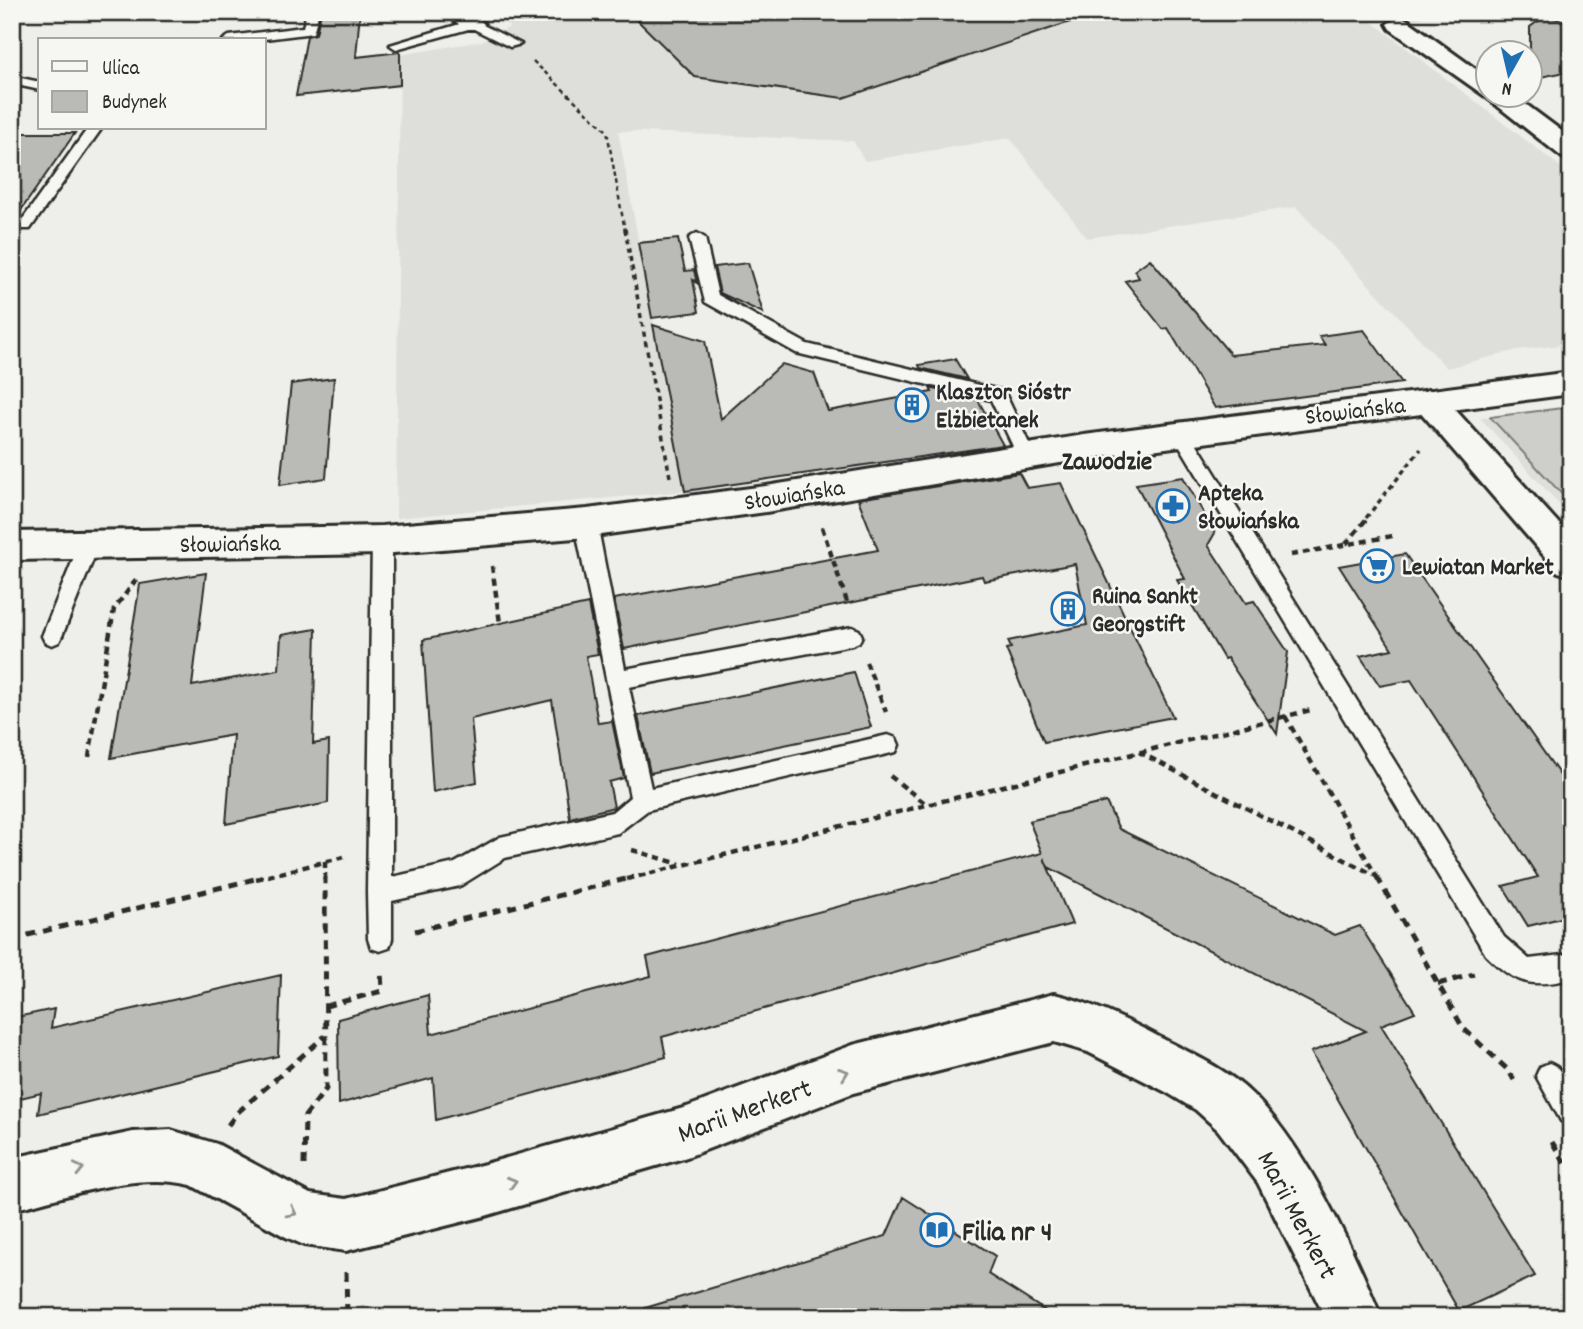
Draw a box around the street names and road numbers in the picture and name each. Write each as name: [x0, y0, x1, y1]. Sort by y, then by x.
street label: Słowiańska: [1303, 390, 1408, 436]
street label: Słowiańska: [742, 472, 848, 522]
street label: Słowiańska: [179, 528, 281, 564]
street label: Marii Merkert: [673, 1071, 818, 1156]
street label: Marii Merkert: [1244, 1145, 1345, 1288]

